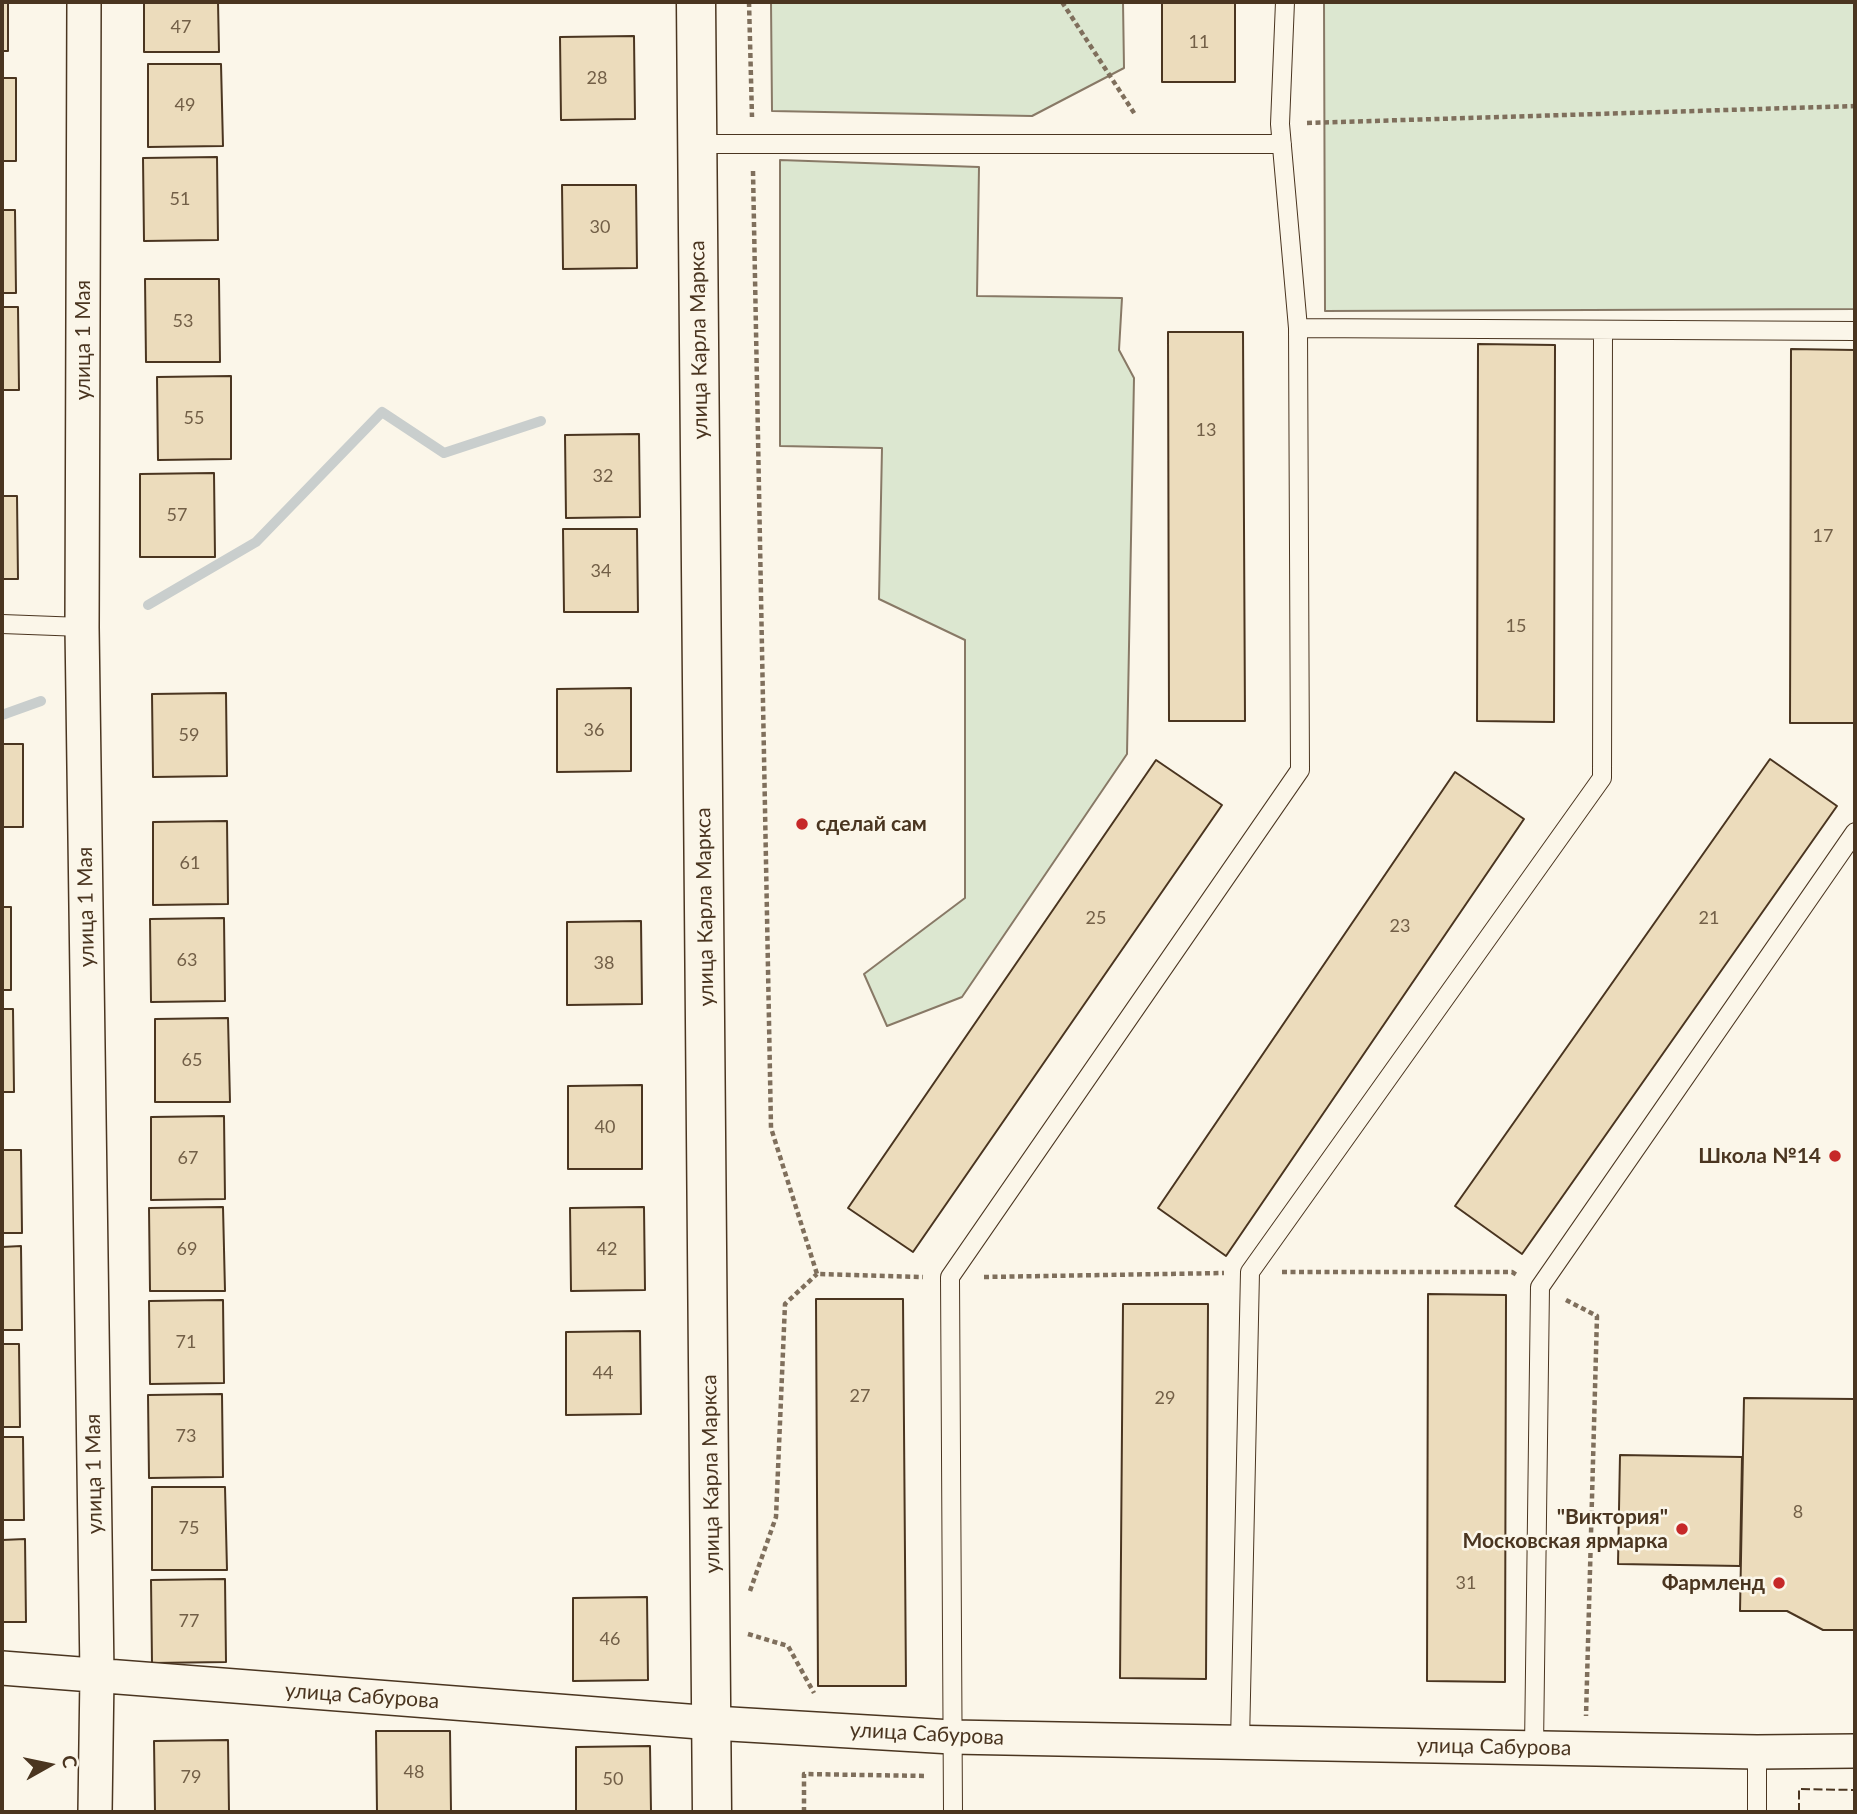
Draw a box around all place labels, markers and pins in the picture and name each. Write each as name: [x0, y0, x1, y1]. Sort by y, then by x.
place label: сделай сам: [816, 811, 927, 837]
marker: сделай сам: [794, 816, 810, 832]
place label: Школа №14: [1698, 1143, 1821, 1169]
marker: Школа №14: [1827, 1148, 1843, 1164]
place label: "Виктория" Московская ярмарка: [1462, 1504, 1668, 1554]
marker: "Виктория" Московская ярмарка: [1674, 1521, 1690, 1537]
place label: Фармленд: [1662, 1570, 1765, 1596]
marker: Фармленд: [1771, 1575, 1787, 1591]

